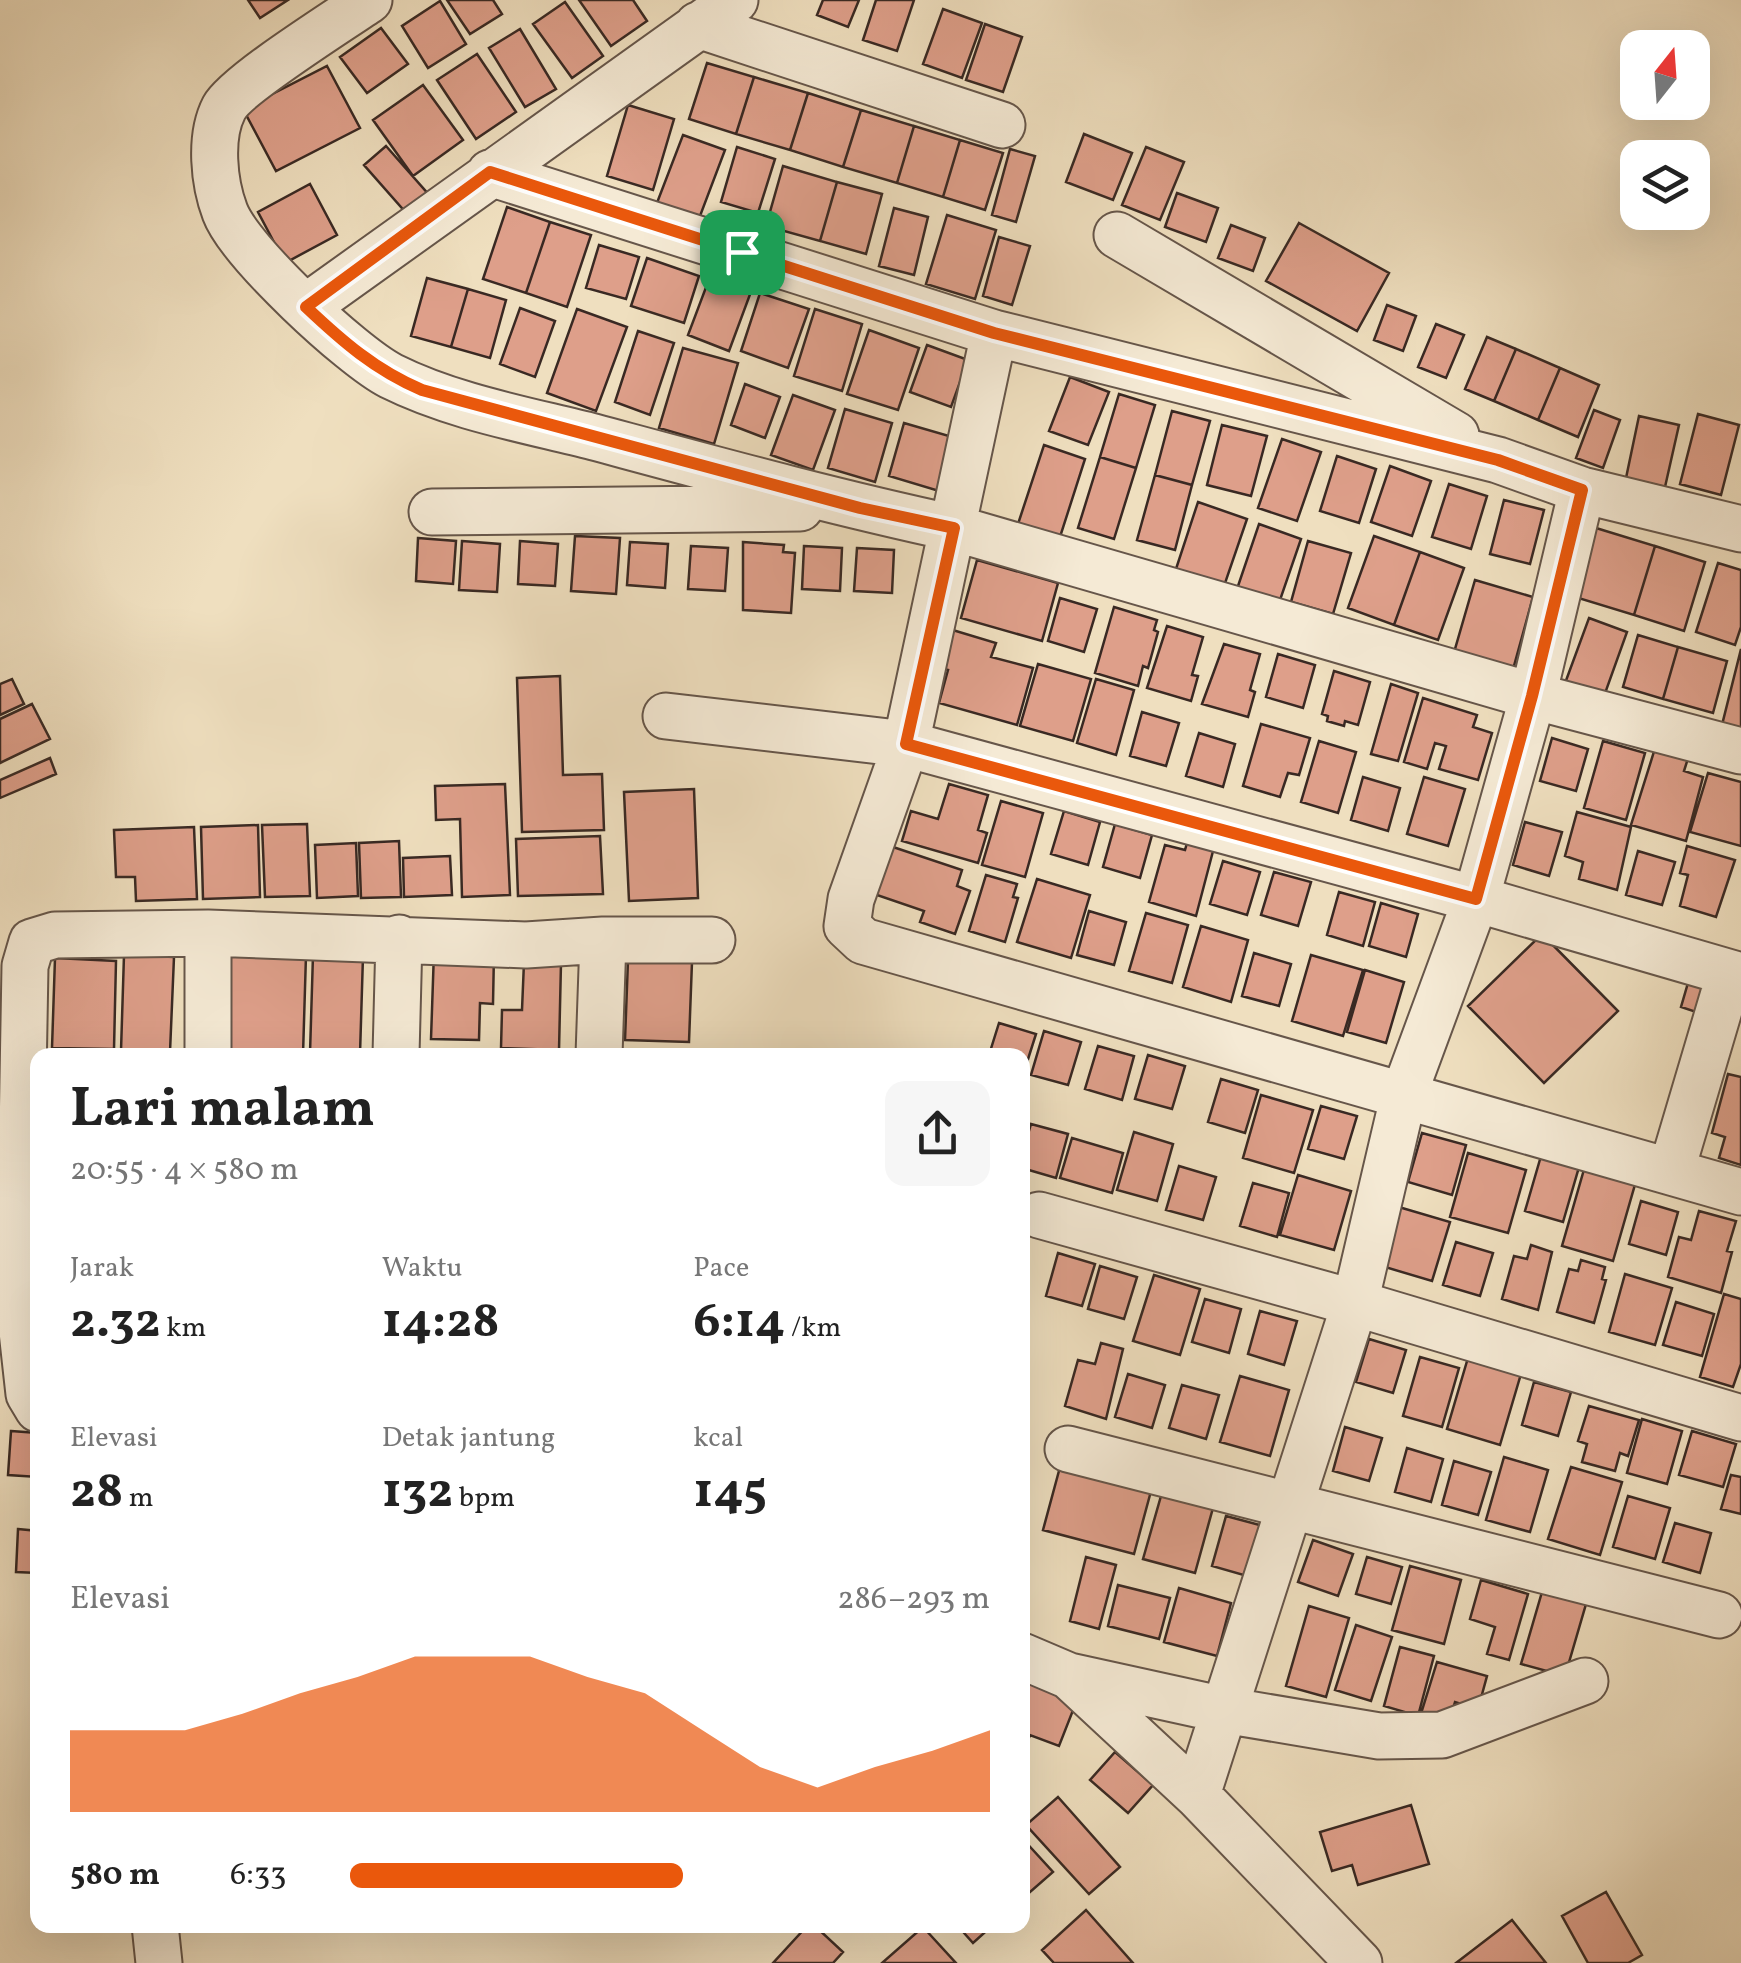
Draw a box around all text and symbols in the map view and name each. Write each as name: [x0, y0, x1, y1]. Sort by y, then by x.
north arrow: [1620, 30, 1710, 120]
map controls: [1620, 30, 1710, 230]
button: layers: [1620, 140, 1710, 230]
pin: [700, 210, 785, 295]
icon: arrive: [715, 225, 770, 280]
text: Lari malam: [70, 1073, 375, 1149]
button: share: [885, 1081, 990, 1186]
text: 20:55 · 4 × 580 m: [70, 1149, 299, 1193]
text: Jarak: [70, 1249, 134, 1288]
text: Waktu: [382, 1249, 463, 1288]
text: Pace: [693, 1249, 749, 1288]
text: 2.32: [70, 1288, 161, 1358]
text: 14:28: [382, 1288, 500, 1358]
text: 6:14: [693, 1288, 785, 1358]
text: km: [161, 1309, 206, 1348]
text: /km: [785, 1309, 841, 1348]
text: Elevasi: [70, 1419, 157, 1458]
text: Detak jantung: [382, 1419, 555, 1458]
text: kcal: [693, 1419, 743, 1458]
text: 28: [70, 1458, 123, 1528]
text: 132: [382, 1458, 453, 1528]
text: 145: [693, 1458, 767, 1528]
text: m: [123, 1479, 154, 1518]
text: bpm: [453, 1479, 515, 1518]
text: Elevasi: [70, 1578, 170, 1622]
text: 286–293 m: [837, 1578, 990, 1622]
text: 580 m: [70, 1854, 160, 1898]
text: 6:33: [230, 1854, 286, 1898]

